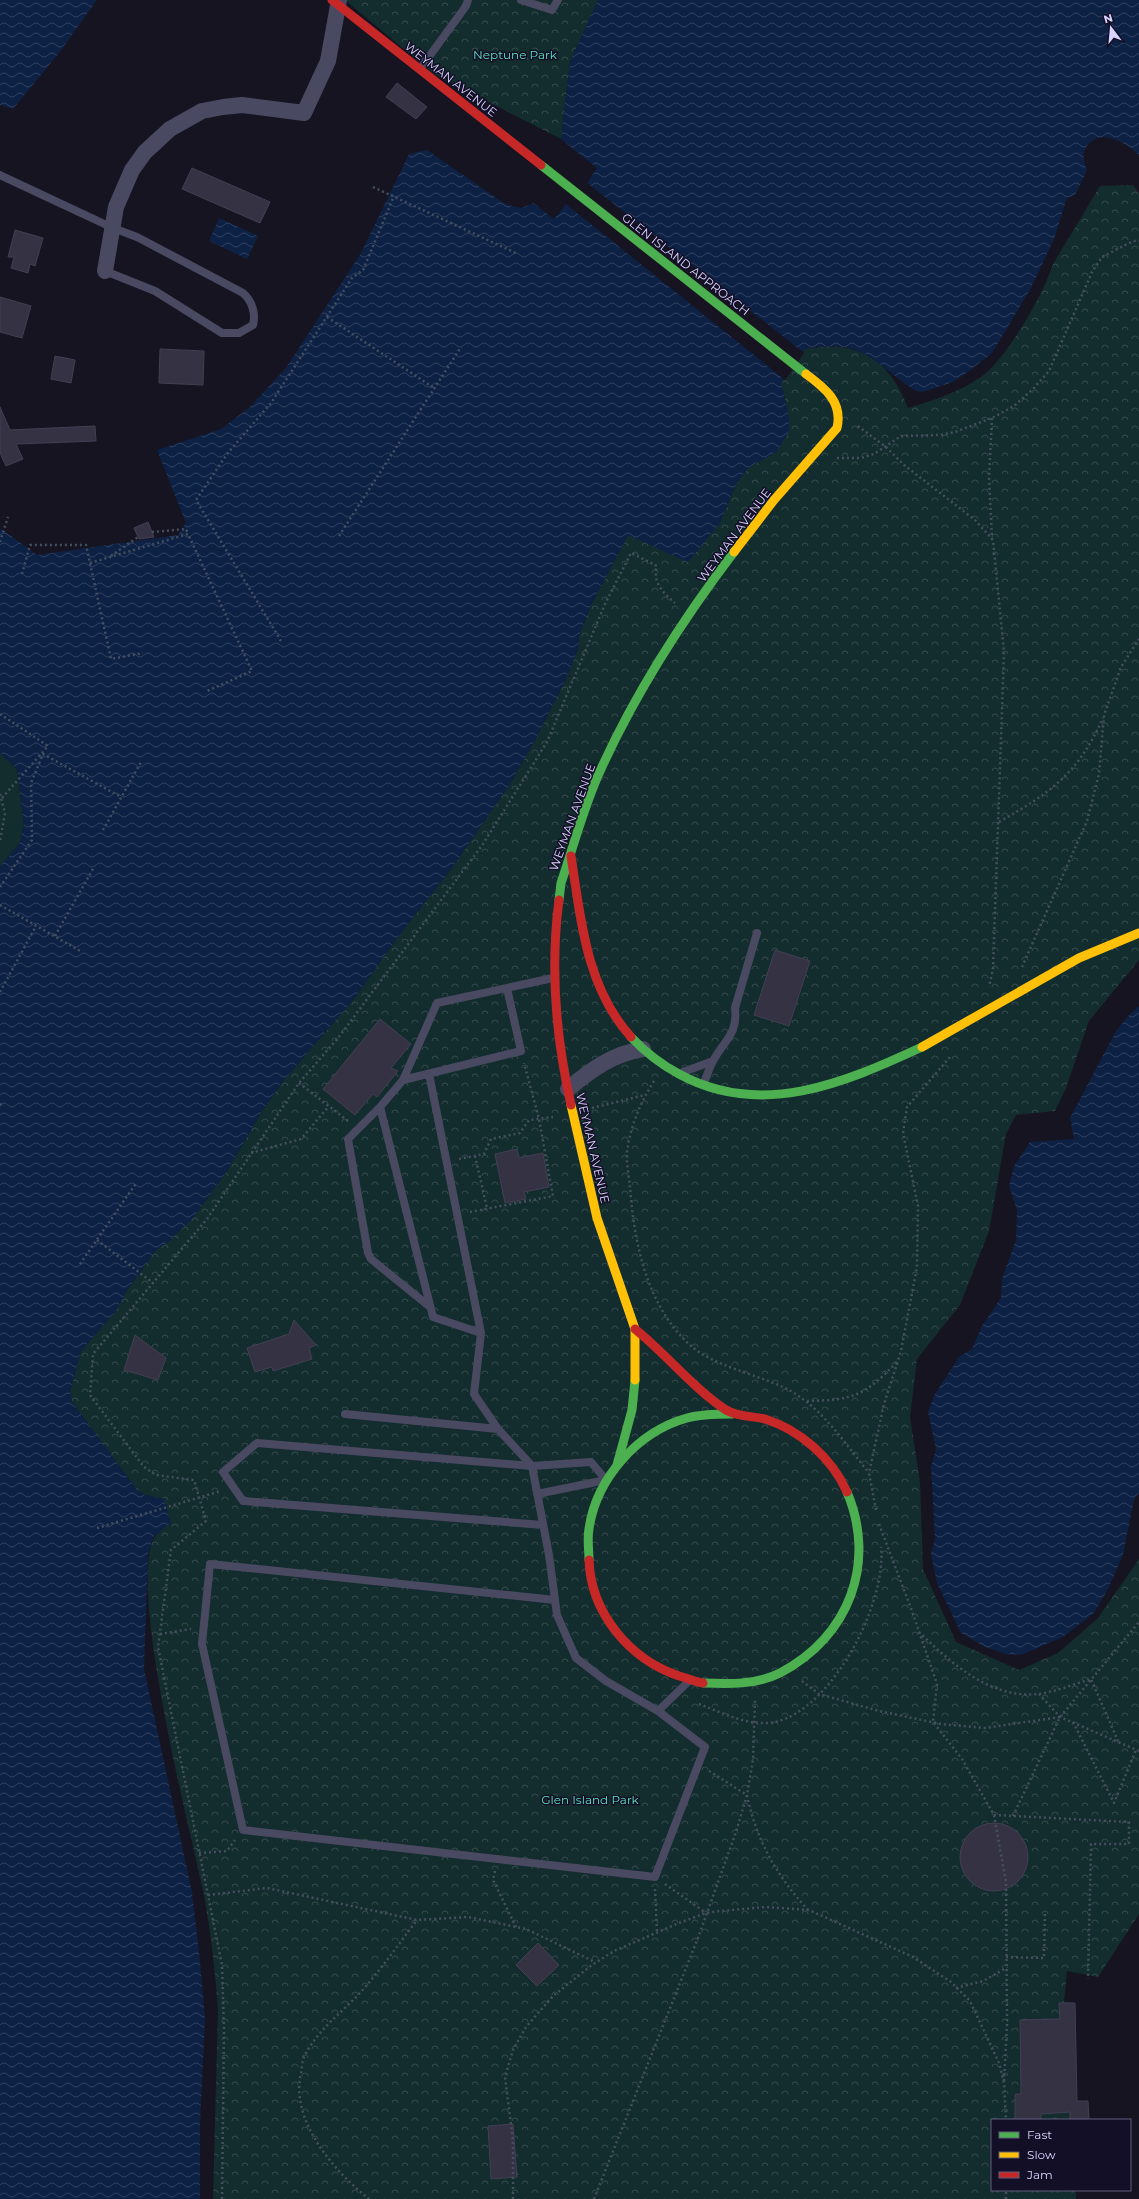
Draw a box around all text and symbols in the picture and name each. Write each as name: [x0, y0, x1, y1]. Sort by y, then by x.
north arrow: [1091, 8, 1131, 48]
text: N: [1102, 10, 1114, 26]
street label: WEYMAN AVENUE: [402, 38, 500, 120]
park label: Neptune Park: [473, 47, 558, 62]
street label: GLEN ISLAND APPROACH: [619, 210, 753, 318]
street label: WEYMAN AVENUE: [694, 485, 774, 585]
street label: WEYMAN AVENUE: [546, 761, 598, 873]
street label: WEYMAN AVENUE: [573, 1091, 613, 1205]
park label: Glen Island Park: [541, 1792, 640, 1807]
legend: [991, 2119, 1131, 2191]
text: Fast: [1027, 2127, 1052, 2142]
text: Slow: [1027, 2147, 1056, 2162]
text: Jam: [1026, 2167, 1053, 2182]

